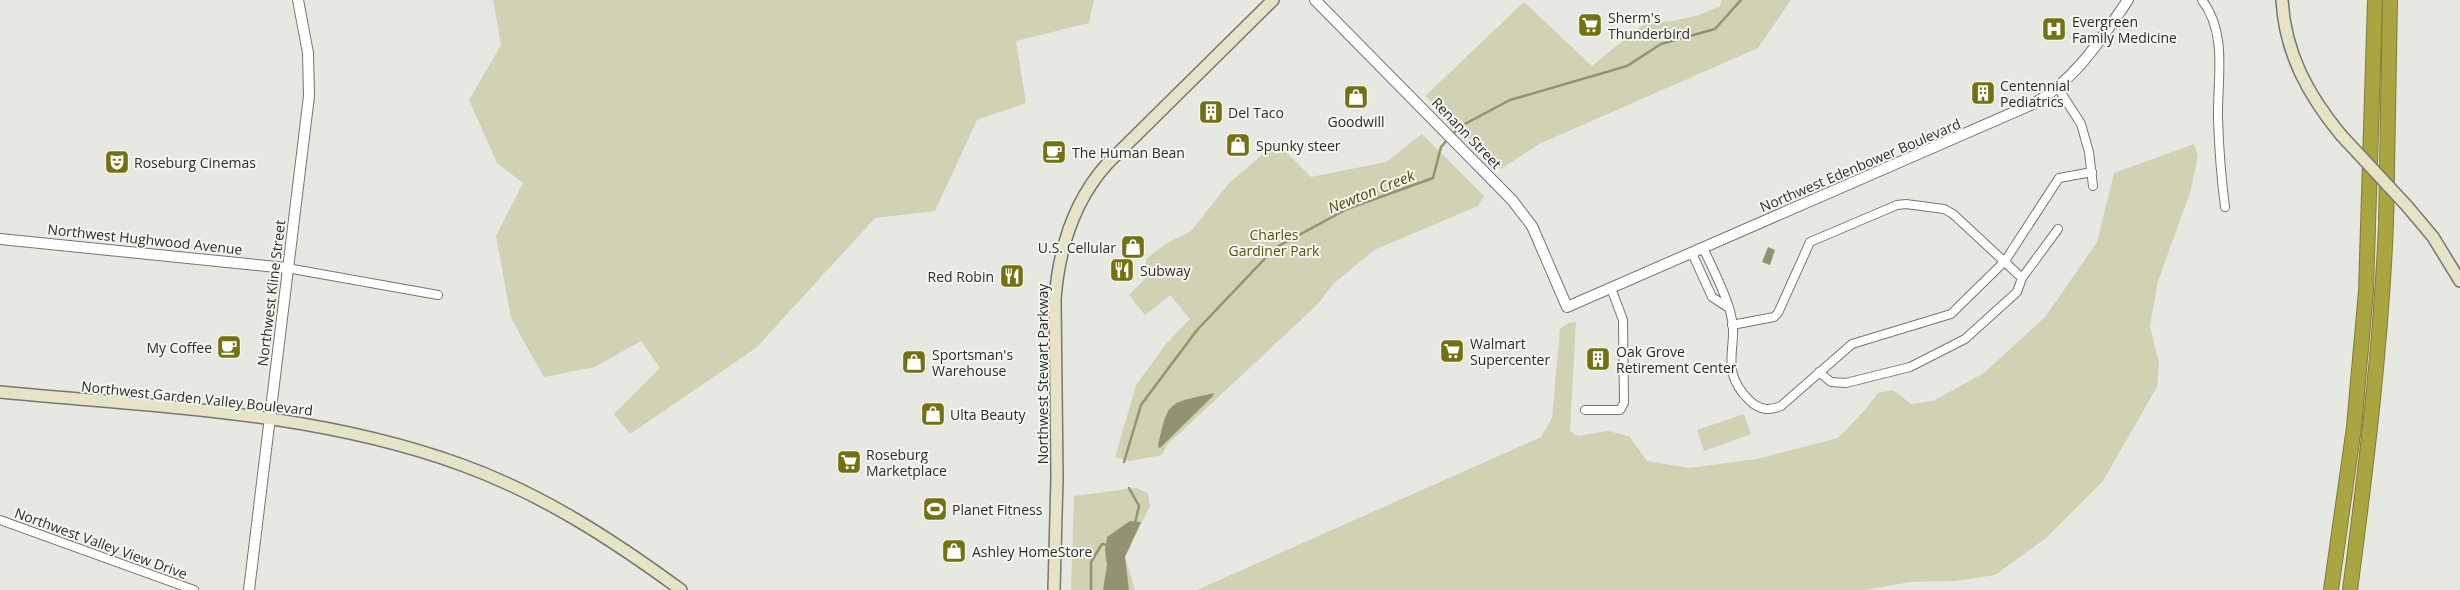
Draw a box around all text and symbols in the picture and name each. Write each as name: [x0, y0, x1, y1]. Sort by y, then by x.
place label: Sherm's Thunderbird: [1608, 8, 1690, 43]
supermarket icon: Sherm's Thunderbird: [1577, 12, 1603, 38]
place label: Evergreen Family Medicine: [2072, 12, 2177, 47]
hospital icon: Evergreen Family Medicine: [2041, 16, 2067, 42]
place label: Centennial Pediatrics: [2000, 76, 2070, 111]
building icon: Centennial Pediatrics: [1970, 80, 1996, 106]
shop icon: Goodwill: [1343, 84, 1369, 110]
street label: Renann Street: [1428, 93, 1506, 173]
building icon: Del Taco: [1198, 99, 1224, 125]
place label: Del Taco: [1228, 103, 1284, 122]
place label: Goodwill: [1327, 112, 1385, 131]
street label: Northwest Edenbower Boulevard: [1757, 114, 1963, 216]
shop icon: Spunky steer: [1225, 132, 1251, 158]
place label: Spunky steer: [1256, 136, 1341, 155]
cafe icon: The Human Bean: [1041, 139, 1067, 165]
place label: The Human Bean: [1072, 143, 1185, 162]
theatre icon: Roseburg Cinemas: [104, 149, 130, 175]
place label: Roseburg Cinemas: [134, 153, 256, 172]
water label: Newton Creek: [1325, 164, 1418, 217]
street label: Northwest Hughwood Avenue: [47, 219, 244, 259]
street label: Northwest Kline Street: [253, 219, 289, 367]
park label: Charles Gardiner Park: [1229, 225, 1320, 260]
shop icon: U.S. Cellular: [1120, 234, 1146, 260]
place label: U.S. Cellular: [1038, 238, 1116, 257]
restaurant icon: Subway: [1109, 257, 1135, 283]
place label: Subway: [1140, 261, 1191, 280]
restaurant icon: Red Robin: [999, 263, 1025, 289]
place label: Red Robin: [928, 267, 994, 286]
street label: Northwest Stewart Parkway: [1033, 283, 1052, 464]
cafe icon: My Coffee: [216, 334, 242, 360]
place label: Walmart Supercenter: [1470, 334, 1550, 369]
place label: My Coffee: [146, 338, 212, 357]
supermarket icon: Walmart Supercenter: [1439, 338, 1465, 364]
place label: Oak Grove Retirement Center: [1616, 342, 1737, 377]
place label: Sportsman's Warehouse: [932, 345, 1013, 380]
building icon: Oak Grove Retirement Center: [1585, 346, 1611, 372]
shop icon: Sportsman's Warehouse: [901, 349, 927, 375]
street label: Northwest Garden Valley Boulevard: [80, 376, 314, 420]
shop icon: Ulta Beauty: [920, 401, 946, 427]
place label: Ulta Beauty: [950, 405, 1026, 424]
place label: Roseburg Marketplace: [866, 445, 947, 480]
supermarket icon: Roseburg Marketplace: [836, 449, 862, 475]
sports icon: Planet Fitness: [922, 496, 948, 522]
place label: Planet Fitness: [952, 500, 1043, 519]
street label: Northwest Valley View Drive: [12, 503, 190, 583]
shop icon: Ashley HomeStore: [941, 538, 967, 564]
place label: Ashley HomeStore: [972, 542, 1093, 561]

